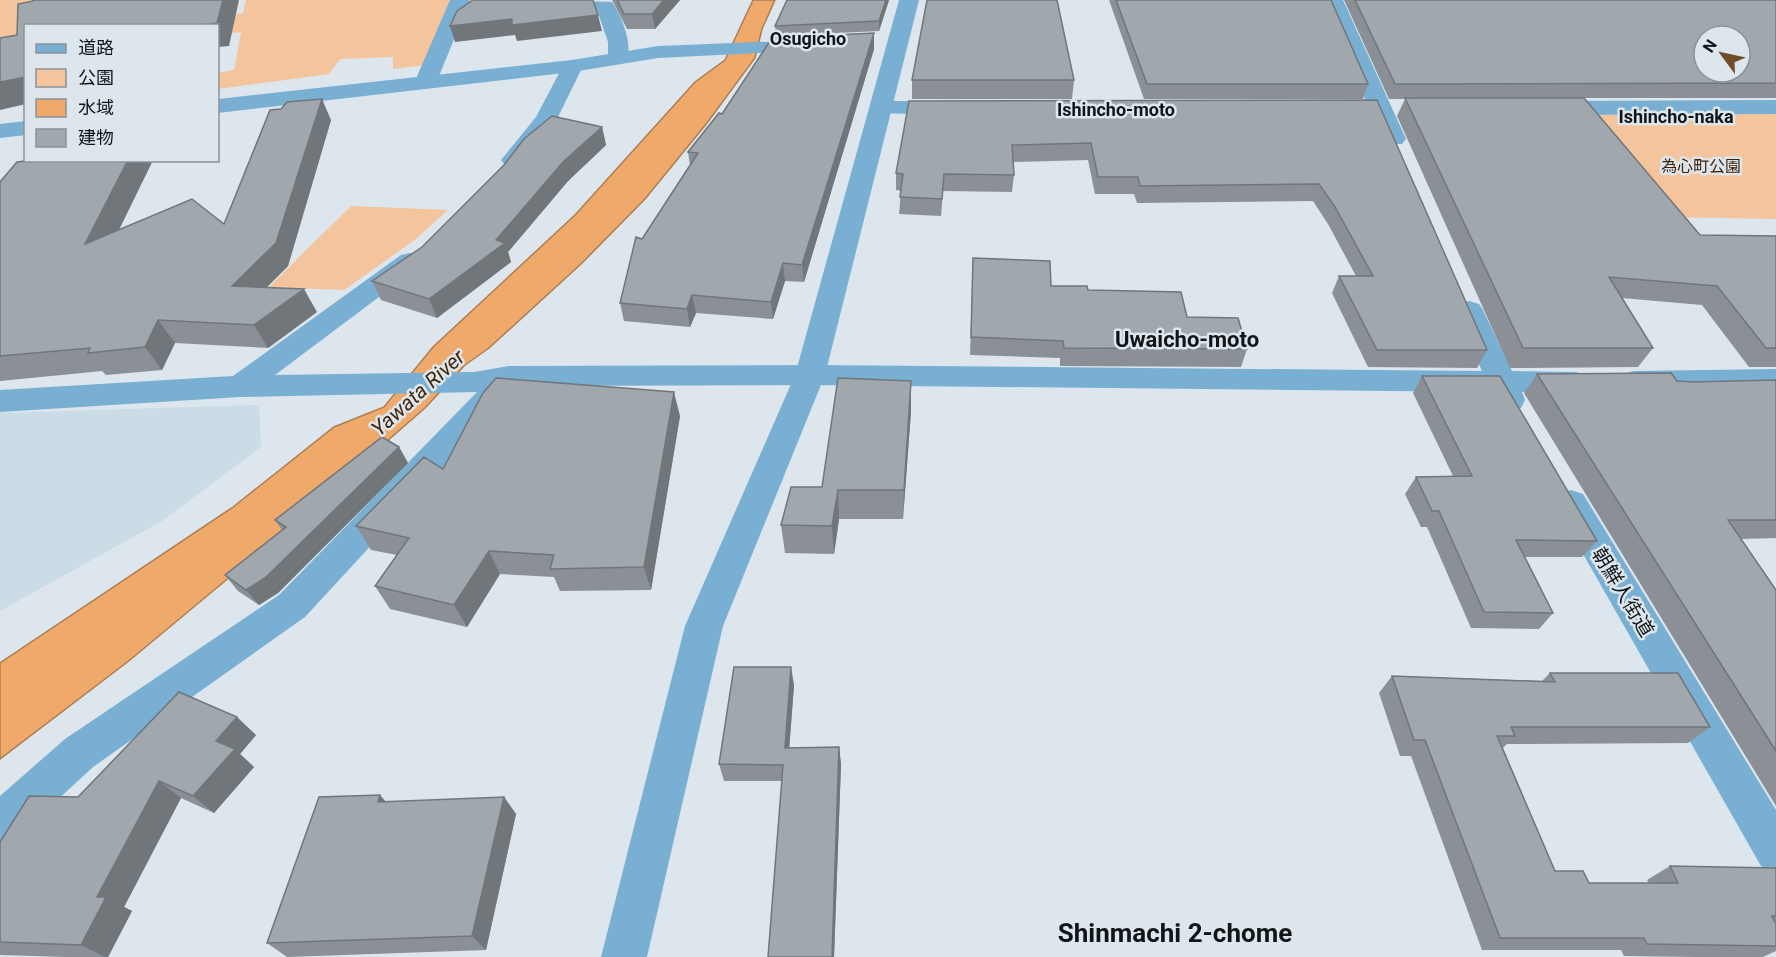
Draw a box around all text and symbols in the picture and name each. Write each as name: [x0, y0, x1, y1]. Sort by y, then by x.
legend: [24, 24, 219, 162]
north arrow: [1692, 24, 1752, 84]
district label: Osugicho: [770, 28, 846, 49]
text: N: [1699, 36, 1721, 56]
text: 道路: [78, 37, 114, 58]
text: 公園: [78, 67, 114, 88]
text: 水域: [78, 97, 114, 118]
district label: Ishincho-moto: [1057, 99, 1175, 120]
district label: Ishincho-naka: [1618, 106, 1734, 127]
text: 建物: [78, 127, 114, 148]
park label: 為心町公園: [1661, 157, 1741, 176]
district label: Uwaicho-moto: [1115, 327, 1259, 352]
water label: Yawata River: [367, 344, 470, 441]
street label: 朝鮮人街道: [1587, 543, 1659, 641]
district label: Shinmachi 2-chome: [1058, 918, 1292, 948]

